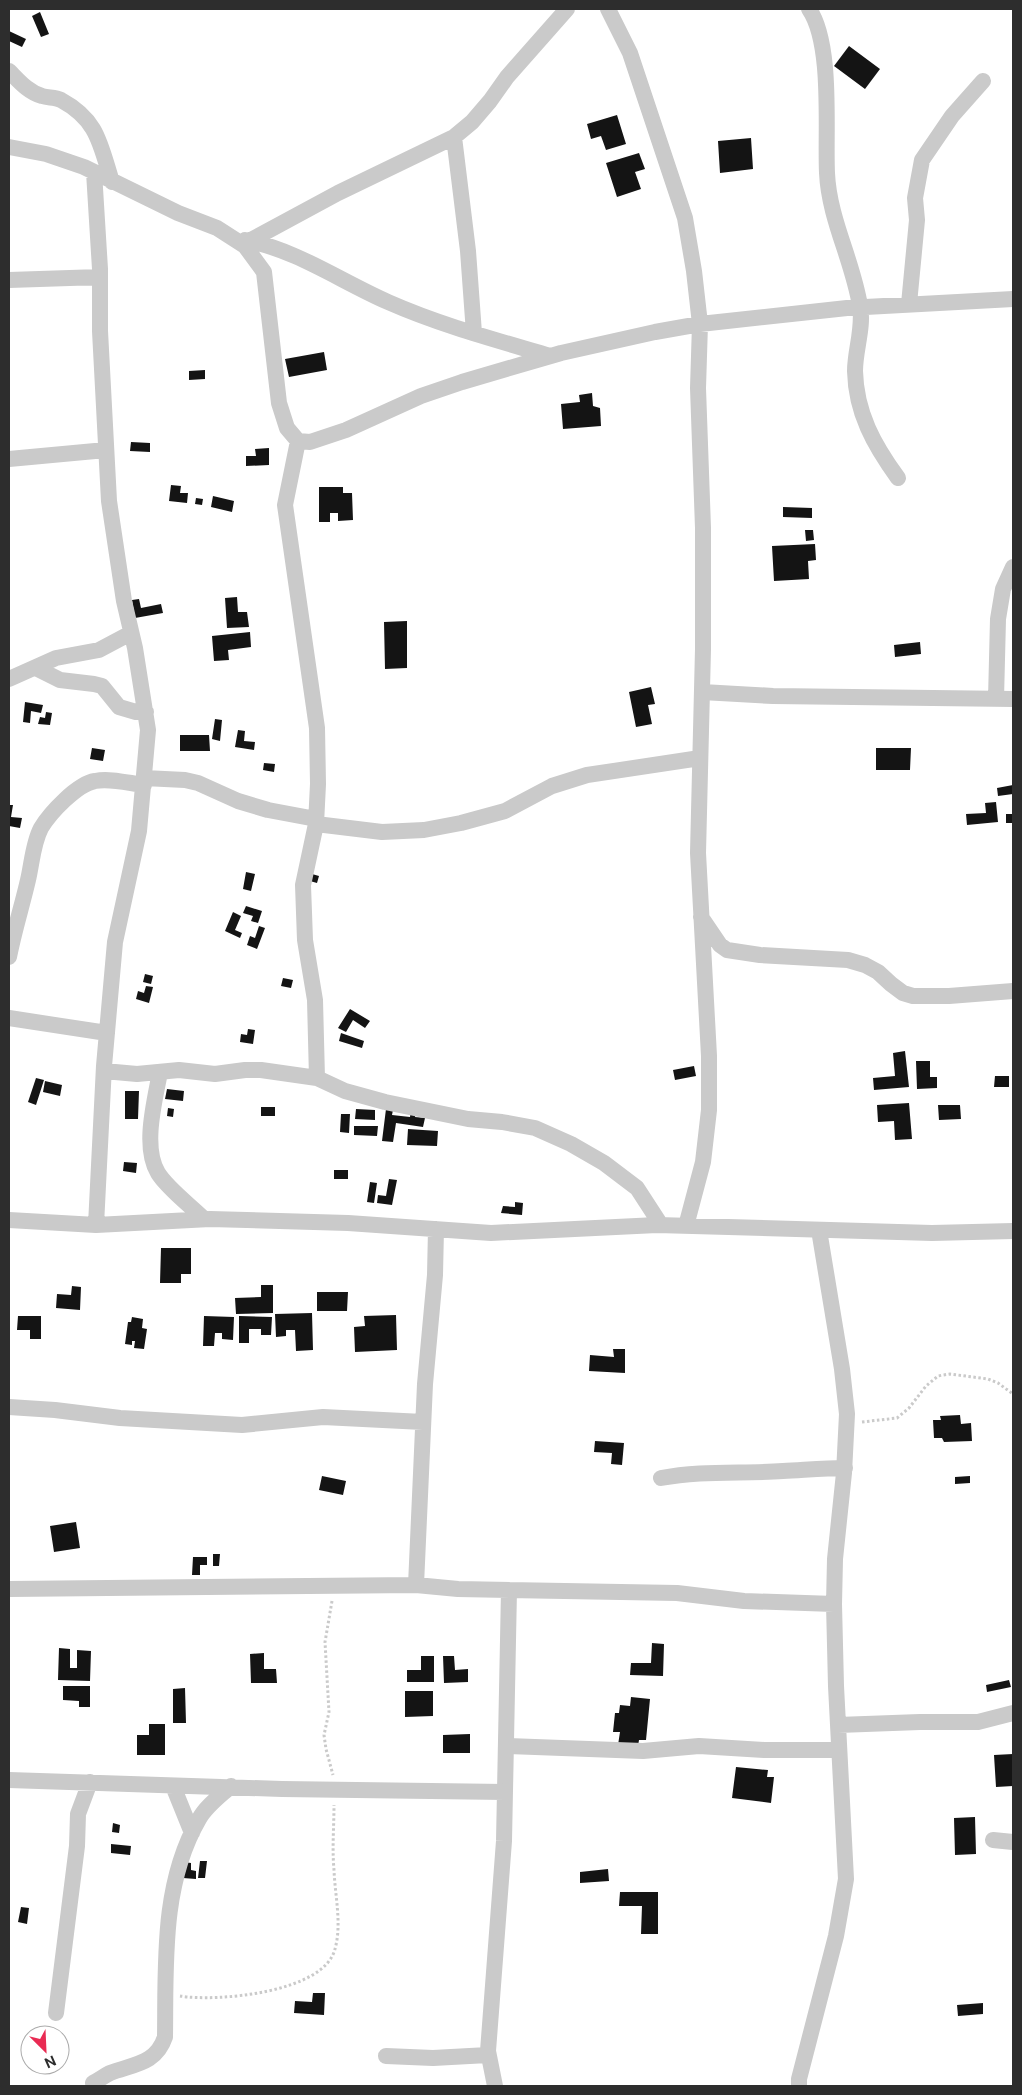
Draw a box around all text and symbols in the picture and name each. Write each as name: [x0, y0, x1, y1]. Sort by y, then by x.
north arrow: [20, 2025, 70, 2075]
text: N: [42, 2052, 59, 2071]

